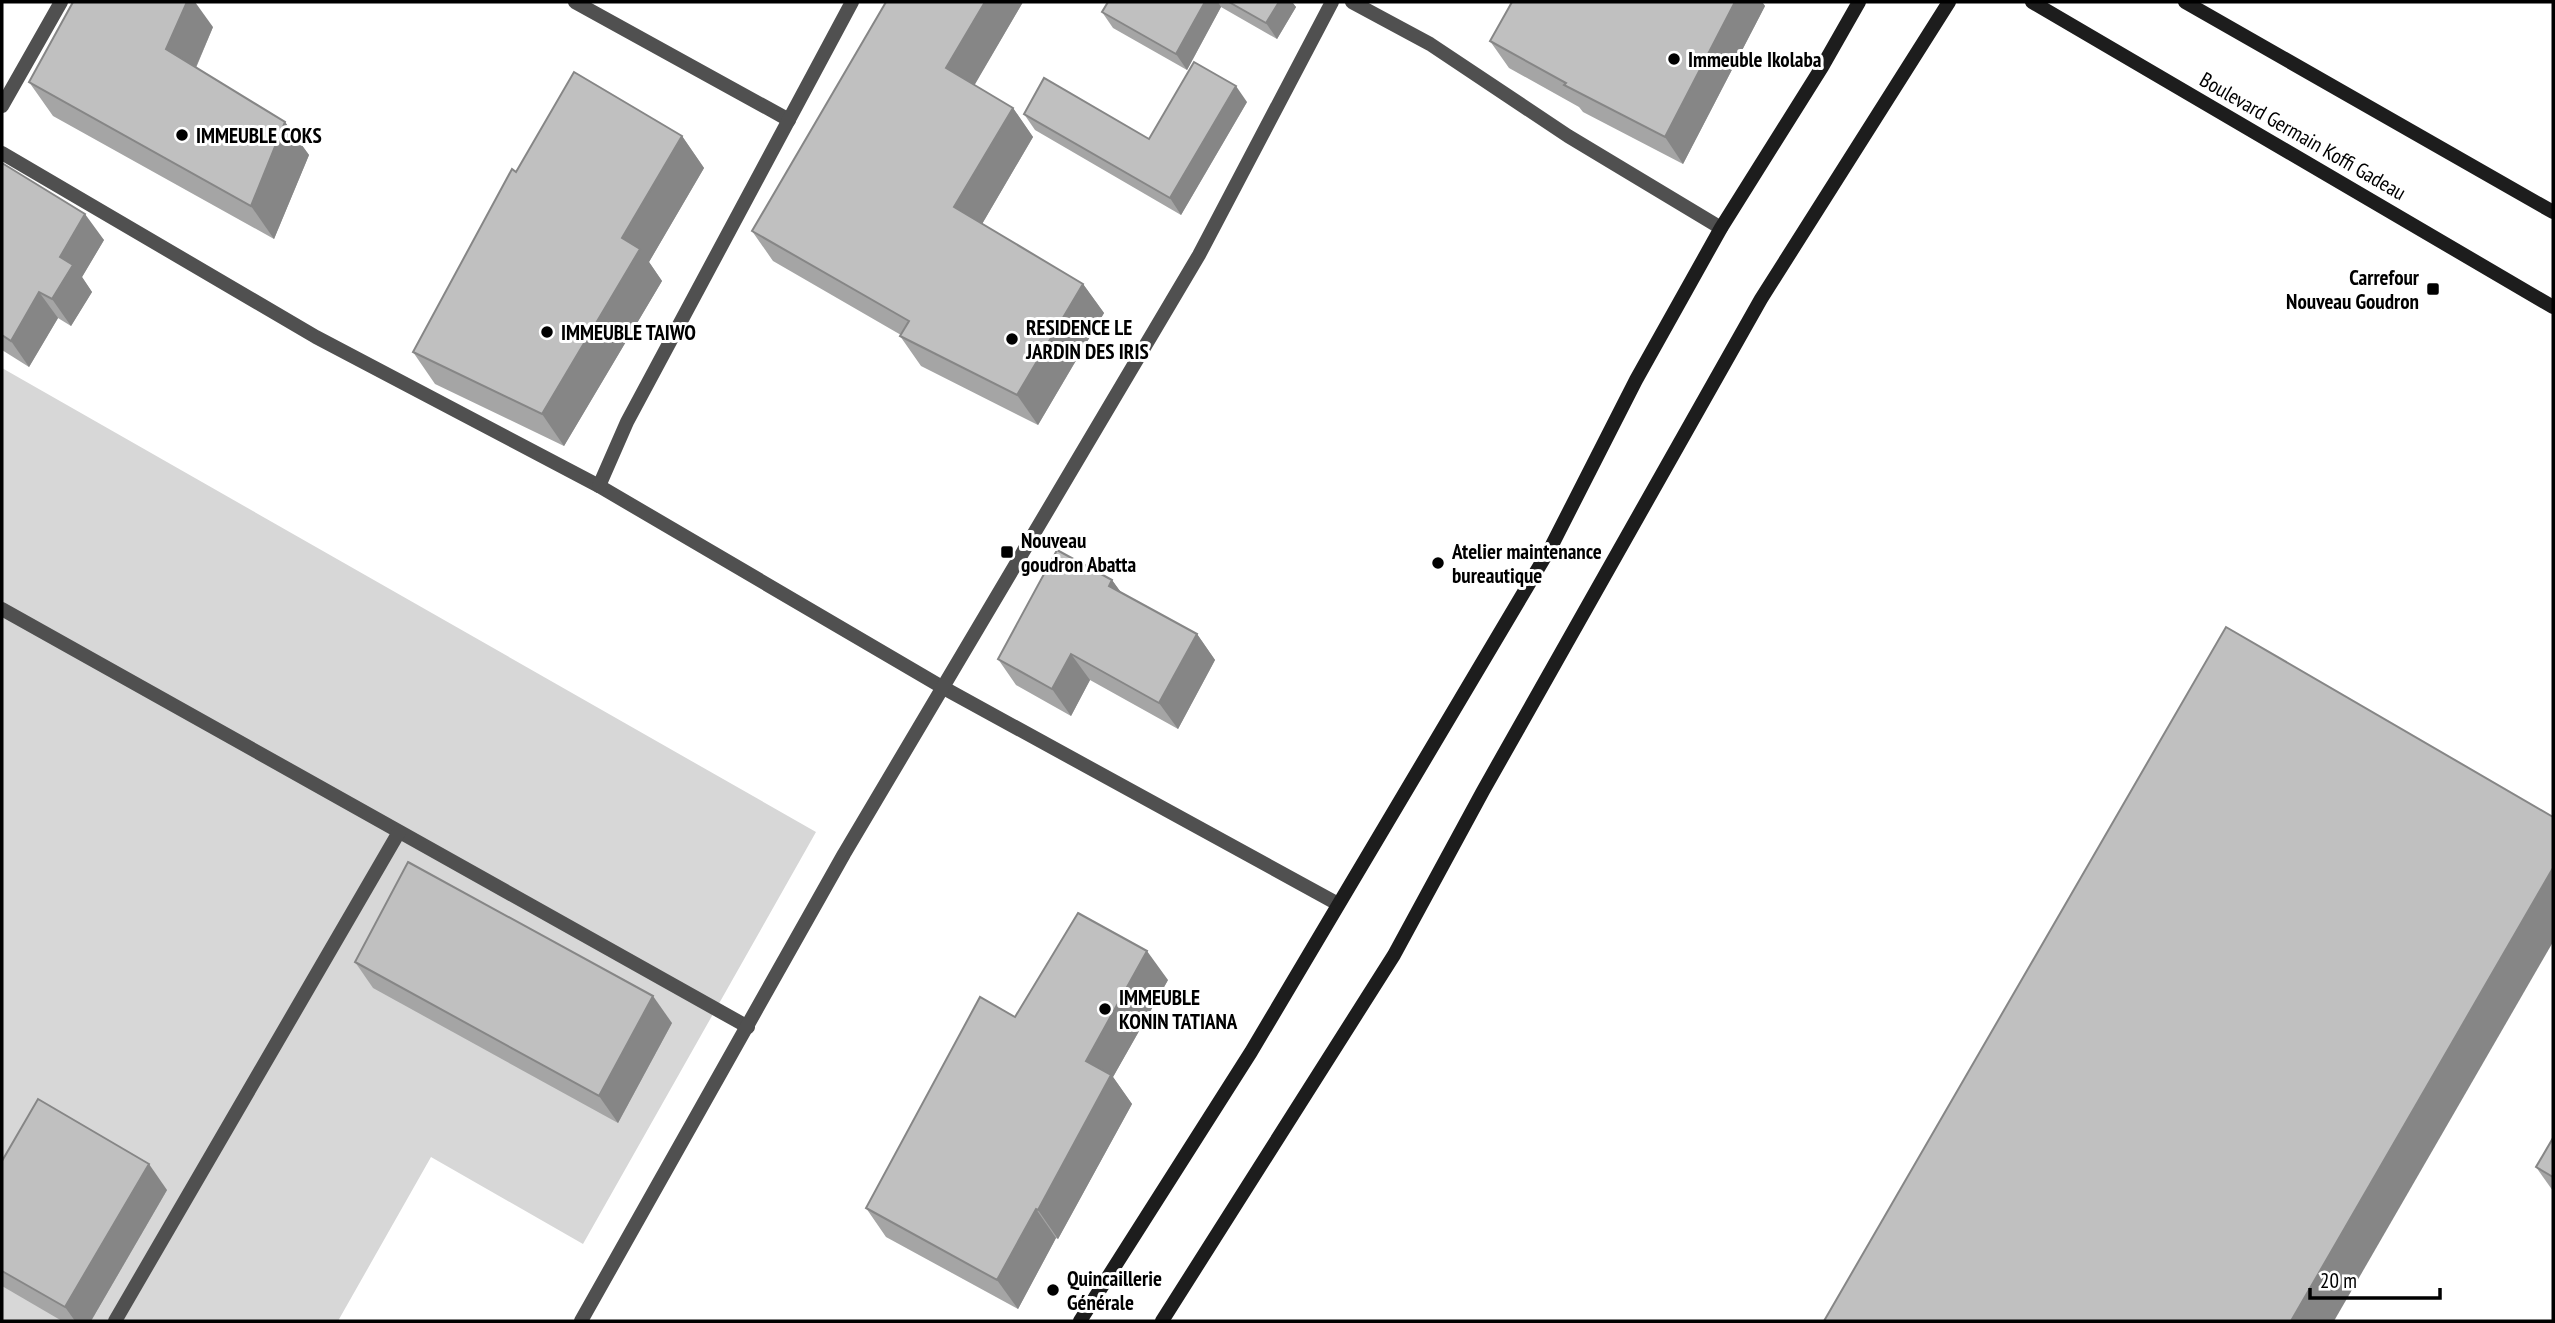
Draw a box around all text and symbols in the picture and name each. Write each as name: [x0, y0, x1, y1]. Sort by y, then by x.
place label: Immeuble Ikolaba: [1688, 46, 1822, 73]
marker: Immeuble Ikolaba: [1666, 51, 1682, 67]
street label: Boulevard Germain Koffi Gadeau: [2195, 66, 2411, 206]
place label: IMMEUBLE COKS: [196, 122, 322, 149]
marker: IMMEUBLE COKS: [174, 127, 190, 143]
place label: Carrefour Nouveau Goudron: [2286, 264, 2420, 315]
marker: Carrefour Nouveau Goudron: [2425, 281, 2441, 297]
place label: RESIDENCE LE JARDIN DES IRIS: [1025, 314, 1149, 365]
place label: IMMEUBLE TAIWO: [561, 319, 696, 346]
marker: IMMEUBLE TAIWO: [539, 324, 555, 340]
marker: RESIDENCE LE JARDIN DES IRIS: [1004, 331, 1020, 347]
place label: Nouveau goudron Abatta: [1021, 527, 1136, 578]
place label: Atelier maintenance bureautique: [1451, 538, 1602, 589]
marker: Nouveau goudron Abatta: [999, 544, 1015, 560]
marker: Atelier maintenance bureautique: [1430, 555, 1446, 571]
place label: IMMEUBLE KONIN TATIANA: [1119, 984, 1238, 1035]
marker: IMMEUBLE KONIN TATIANA: [1097, 1001, 1113, 1017]
scale bar: [2310, 1256, 2440, 1300]
place label: Quincaillerie Générale: [1067, 1265, 1162, 1316]
text: 20 m: [2320, 1267, 2357, 1294]
marker: Quincaillerie Générale: [1045, 1282, 1061, 1298]

